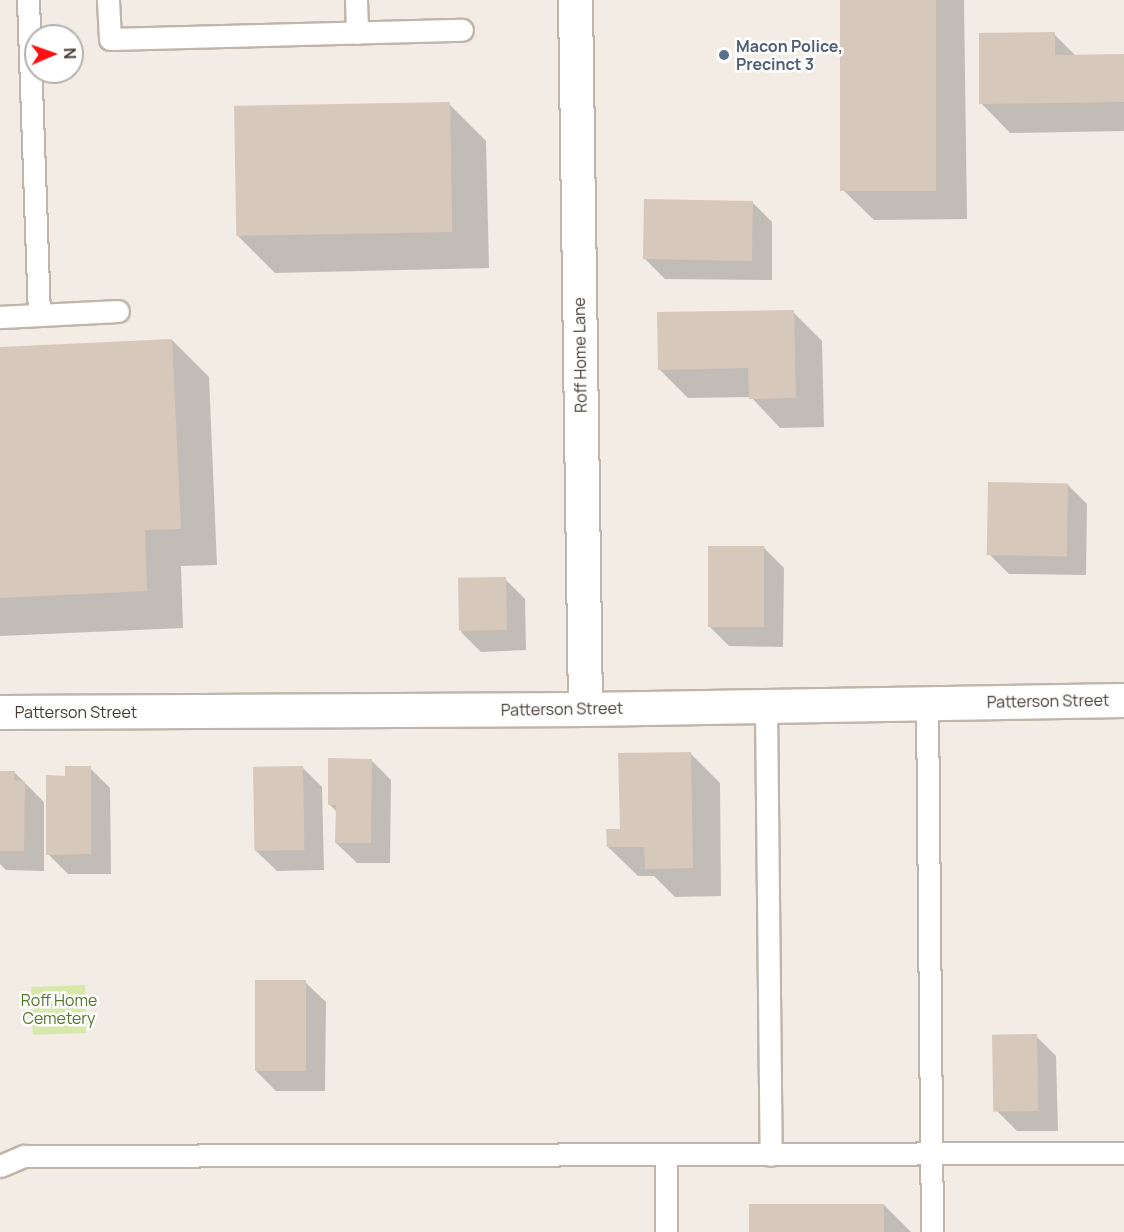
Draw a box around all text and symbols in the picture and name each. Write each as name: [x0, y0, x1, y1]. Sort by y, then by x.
north arrow: [24, 24, 84, 84]
place label: Macon Police, Precinct 3: [736, 36, 843, 74]
text: N: [59, 47, 81, 60]
marker: Macon Police, Precinct 3: [717, 48, 731, 62]
street label: Roff Home Lane: [569, 297, 591, 413]
street label: Patterson Street: [987, 690, 1109, 712]
street label: Patterson Street: [501, 698, 623, 720]
street label: Patterson Street: [15, 702, 137, 722]
park label: Roff Home Cemetery: [21, 990, 97, 1028]

